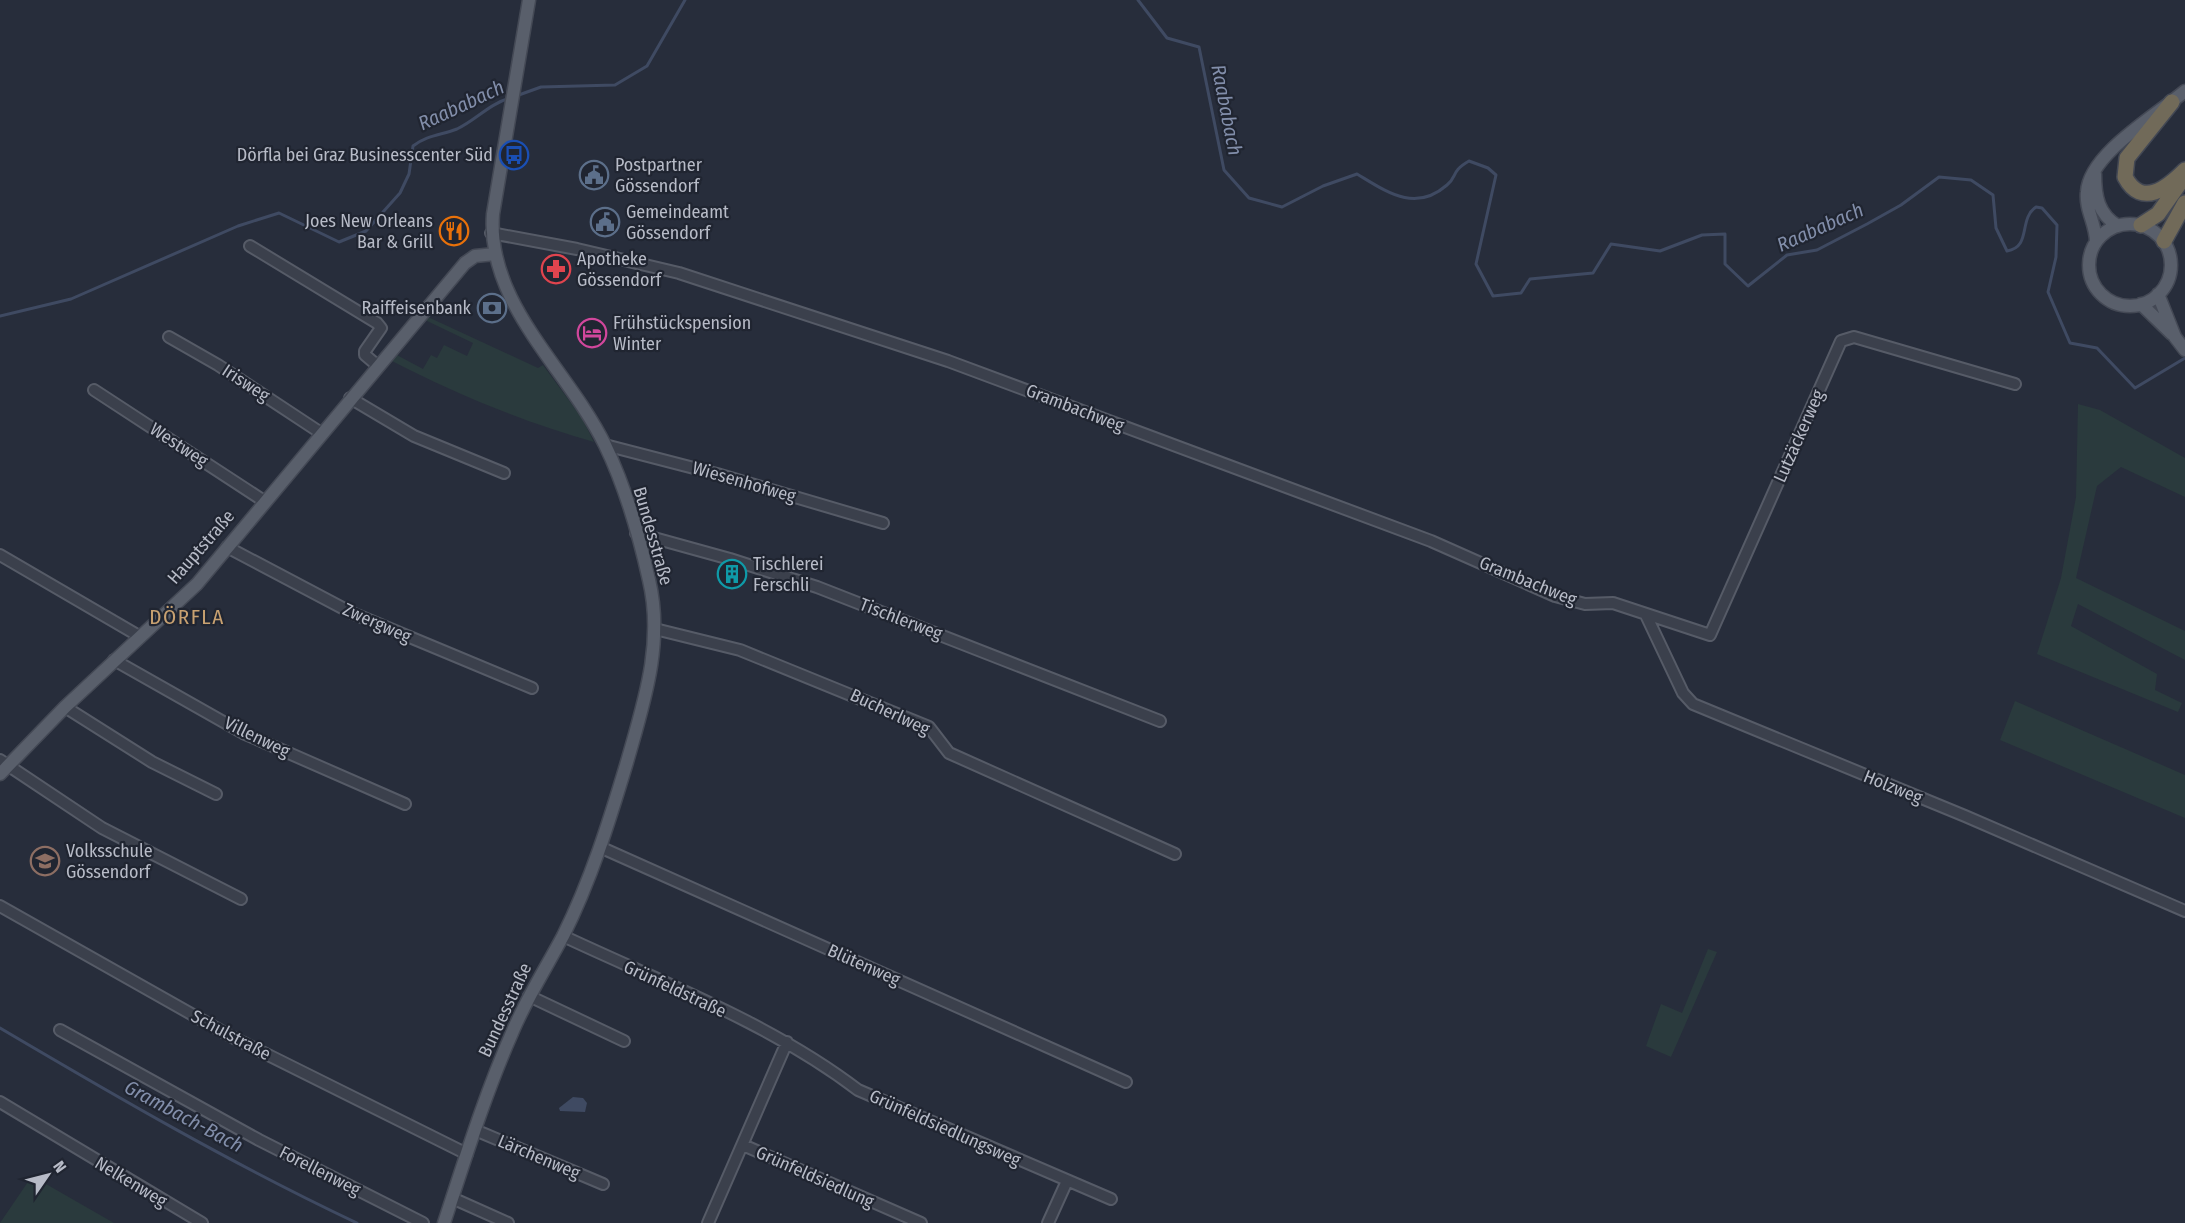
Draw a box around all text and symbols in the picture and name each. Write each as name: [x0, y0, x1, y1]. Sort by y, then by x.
water label: Raababach: [1206, 62, 1248, 158]
water label: Raababach: [414, 75, 508, 135]
bus stop icon: Dörfla bei Graz Businesscenter Süd: [498, 139, 530, 171]
place label: Dörfla bei Graz Businesscenter Süd: [237, 144, 493, 166]
place label: Postpartner Gössendorf: [615, 154, 703, 197]
public building icon: Postpartner Gössendorf: [578, 159, 610, 191]
water label: Raababach: [1773, 197, 1867, 257]
place label: Gemeindeamt Gössendorf: [626, 201, 729, 244]
public building icon: Gemeindeamt Gössendorf: [589, 206, 621, 238]
place label: Joes New Orleans Bar & Grill: [305, 210, 433, 253]
restaurant icon: Joes New Orleans Bar & Grill: [438, 215, 470, 247]
place label: Apotheke Gössendorf: [577, 248, 663, 291]
pharmacy icon: Apotheke Gössendorf: [540, 253, 572, 285]
bank icon: Raiffeisenbank: [476, 292, 508, 324]
place label: Raiffeisenbank: [362, 297, 472, 319]
place label: Frühstückspension Winter: [613, 312, 751, 355]
hotel icon: Frühstückspension Winter: [576, 317, 608, 349]
street label: Irisweg: [218, 360, 274, 407]
street label: Grambachweg: [1023, 379, 1128, 437]
street label: Lutzäckerweg: [1769, 386, 1829, 486]
street label: Westweg: [146, 418, 213, 472]
street label: Wiesenhofweg: [690, 457, 799, 507]
street label: Bundesstraße: [628, 484, 678, 588]
street label: Hauptstraße: [163, 505, 239, 589]
street label: Grambachweg: [1476, 551, 1580, 611]
place label: Tischlerei Ferschli: [753, 553, 824, 596]
building icon: Tischlerei Ferschli: [716, 558, 748, 590]
street label: Tischlerweg: [857, 593, 946, 645]
street label: Zwergweg: [339, 598, 415, 648]
district label: DÖRFLA: [149, 604, 225, 630]
street label: Bucherlweg: [847, 684, 934, 740]
street label: Villenweg: [220, 712, 294, 763]
street label: Holzweg: [1860, 765, 1926, 809]
place label: Volksschule Gössendorf: [66, 840, 153, 883]
school or university icon: Volksschule Gössendorf: [29, 845, 61, 877]
street label: Blütenweg: [824, 939, 904, 991]
street label: Grünfeldstraße: [620, 956, 730, 1022]
street label: Bundesstraße: [474, 959, 536, 1061]
street label: Schulstraße: [187, 1005, 275, 1065]
water label: Grambach-Bach: [121, 1075, 247, 1157]
street label: Grünfeldsiedlungsweg: [866, 1085, 1025, 1172]
street label: Lärchenweg: [495, 1130, 584, 1184]
street label: Forellenweg: [276, 1141, 365, 1201]
street label: Grünfeldsiedlung: [753, 1141, 878, 1213]
north arrow: [18, 1145, 78, 1205]
street label: Nelkenweg: [91, 1152, 172, 1212]
text: N: [49, 1157, 70, 1176]

